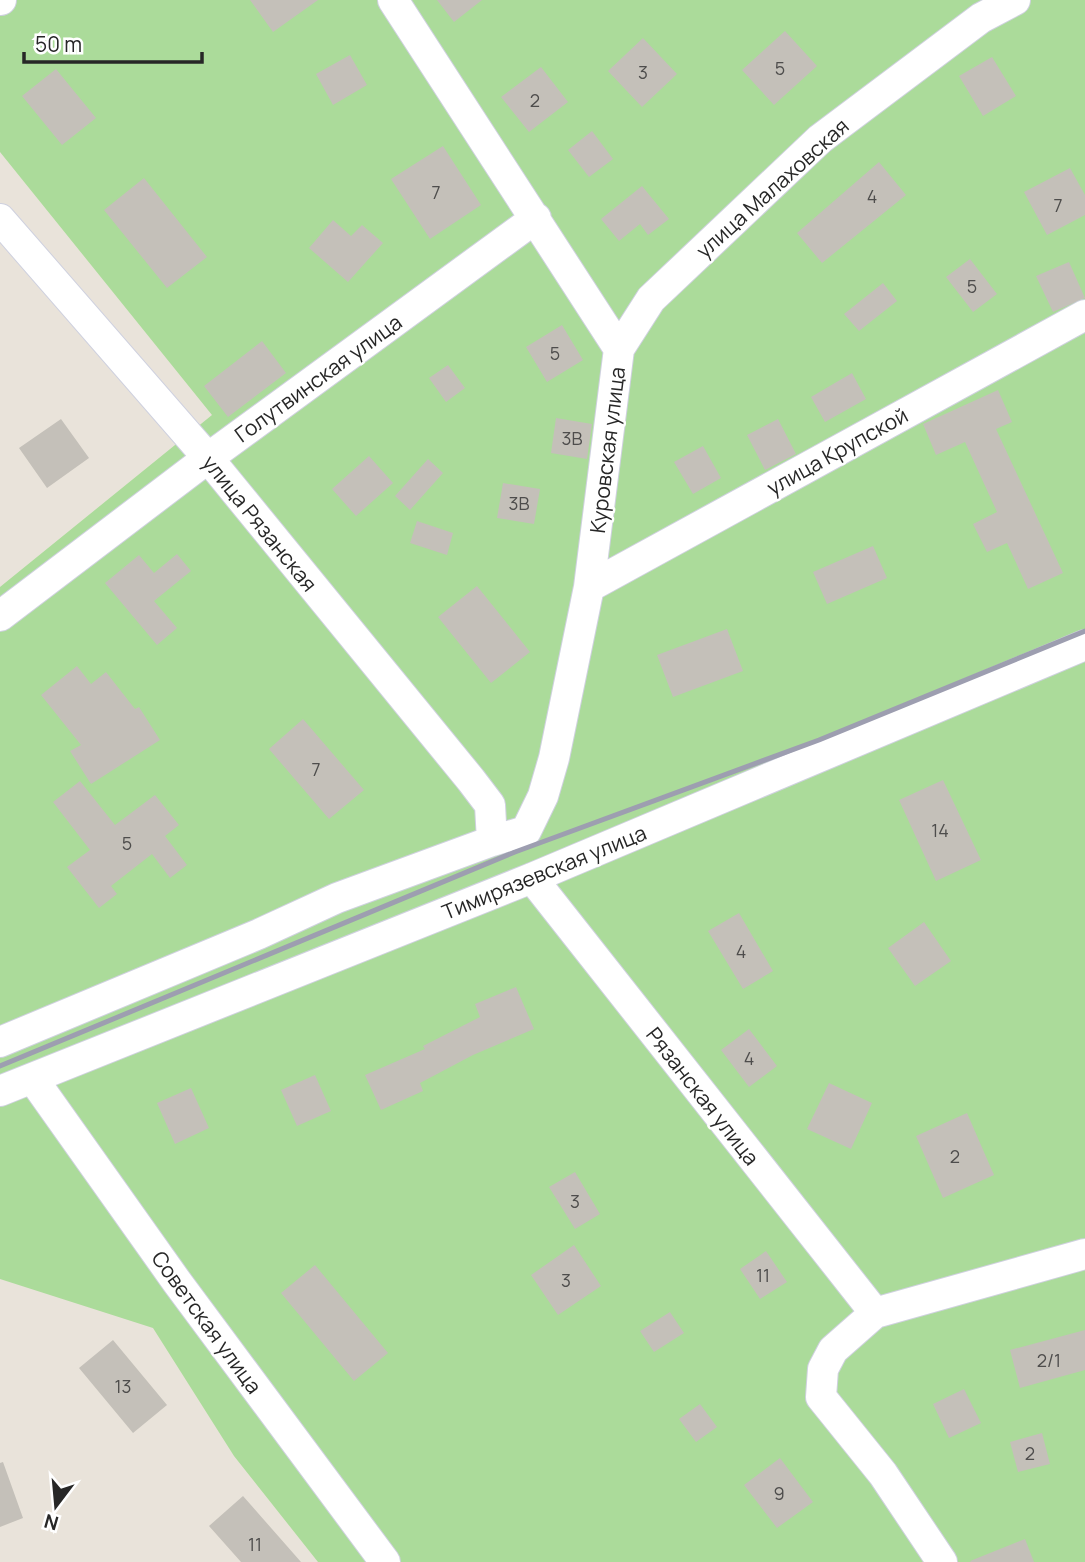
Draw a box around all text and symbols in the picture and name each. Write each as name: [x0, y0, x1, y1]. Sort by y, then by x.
scale bar: [24, 21, 203, 65]
text: 50 m: [35, 30, 82, 58]
house number: 5: [775, 56, 785, 80]
house number: 3: [638, 60, 648, 84]
house number: 2: [530, 88, 540, 112]
street label: улица Малаховская: [690, 112, 854, 264]
house number: 7: [431, 180, 441, 204]
house number: 4: [867, 184, 877, 208]
house number: 7: [1053, 193, 1063, 217]
house number: 5: [967, 274, 977, 298]
street label: Голутвинская улица: [229, 308, 407, 448]
house number: 5: [550, 341, 560, 365]
street label: Куровская улица: [583, 365, 631, 535]
street label: улица Крупской: [761, 401, 913, 501]
house number: 3В: [562, 426, 583, 450]
street label: улица Рязанская: [196, 449, 324, 597]
house number: 3В: [509, 491, 530, 515]
house number: 7: [311, 757, 321, 781]
street label: Тимирязевская улица: [438, 818, 650, 926]
house number: 14: [931, 818, 949, 842]
house number: 5: [122, 831, 132, 855]
house number: 4: [736, 939, 746, 963]
street label: Рязанская улица: [640, 1021, 766, 1171]
house number: 4: [744, 1046, 754, 1070]
house number: 2: [950, 1144, 960, 1168]
house number: 3: [570, 1189, 580, 1213]
street label: Советская улица: [146, 1245, 268, 1399]
house number: 11: [756, 1263, 770, 1287]
house number: 3: [561, 1268, 571, 1292]
house number: 2/1: [1037, 1348, 1061, 1372]
house number: 13: [115, 1374, 131, 1398]
house number: 2: [1025, 1441, 1035, 1465]
north arrow: [21, 1471, 91, 1541]
house number: 9: [773, 1481, 785, 1505]
text: N: [41, 1508, 61, 1537]
house number: 11: [248, 1532, 262, 1556]

